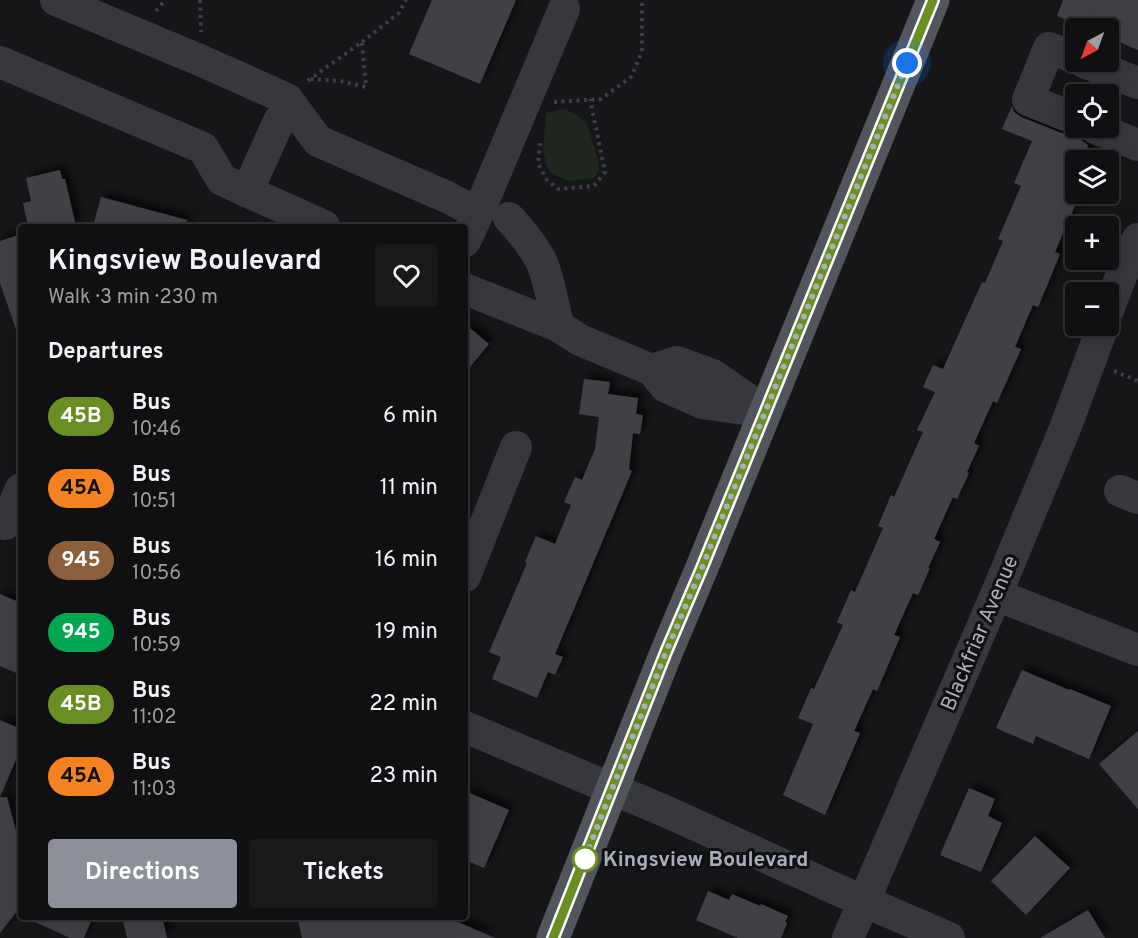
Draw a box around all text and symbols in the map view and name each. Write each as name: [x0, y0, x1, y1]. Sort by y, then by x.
north arrow: [1065, 18, 1119, 72]
map controls: [1065, 18, 1119, 336]
your location: [892, 48, 922, 78]
button: locate: [1065, 84, 1119, 138]
button: layers: [1065, 150, 1119, 204]
button: +: [1065, 216, 1119, 270]
text: Kingsview Boulevard: [48, 244, 322, 280]
button: heart: [375, 244, 438, 307]
button: −: [1065, 282, 1119, 336]
text: Walk · 3 min · 230 m: [48, 285, 218, 311]
text: Departures: [48, 339, 164, 366]
text: Bus: [132, 390, 171, 417]
text: 45B: [61, 403, 101, 430]
text: 6 min: [383, 403, 438, 430]
text: 10:46: [132, 417, 181, 443]
text: Bus: [132, 462, 171, 489]
text: 45A: [61, 475, 101, 502]
text: 11 min: [380, 475, 438, 502]
text: 10:51: [132, 489, 177, 515]
text: Bus: [132, 534, 171, 561]
text: 945: [61, 547, 101, 574]
text: 16 min: [375, 547, 438, 574]
street label: Blackfriar Avenue: [935, 552, 1025, 715]
text: 10:56: [132, 561, 181, 587]
text: Bus: [132, 606, 171, 633]
text: 945: [61, 619, 101, 646]
text: 19 min: [375, 619, 438, 646]
text: 10:59: [132, 633, 181, 659]
text: Bus: [132, 678, 171, 705]
text: 45B: [61, 691, 101, 718]
text: 22 min: [369, 691, 438, 718]
text: 11:02: [132, 705, 177, 731]
text: Bus: [132, 750, 171, 777]
text: 45A: [61, 763, 101, 790]
text: 23 min: [370, 763, 438, 790]
text: 11:03: [132, 777, 176, 803]
button: Directions: [48, 839, 237, 908]
button: Tickets: [249, 839, 438, 908]
marker: Kingsview Boulevard: [572, 846, 598, 872]
place label: Kingsview Boulevard: [603, 847, 808, 874]

